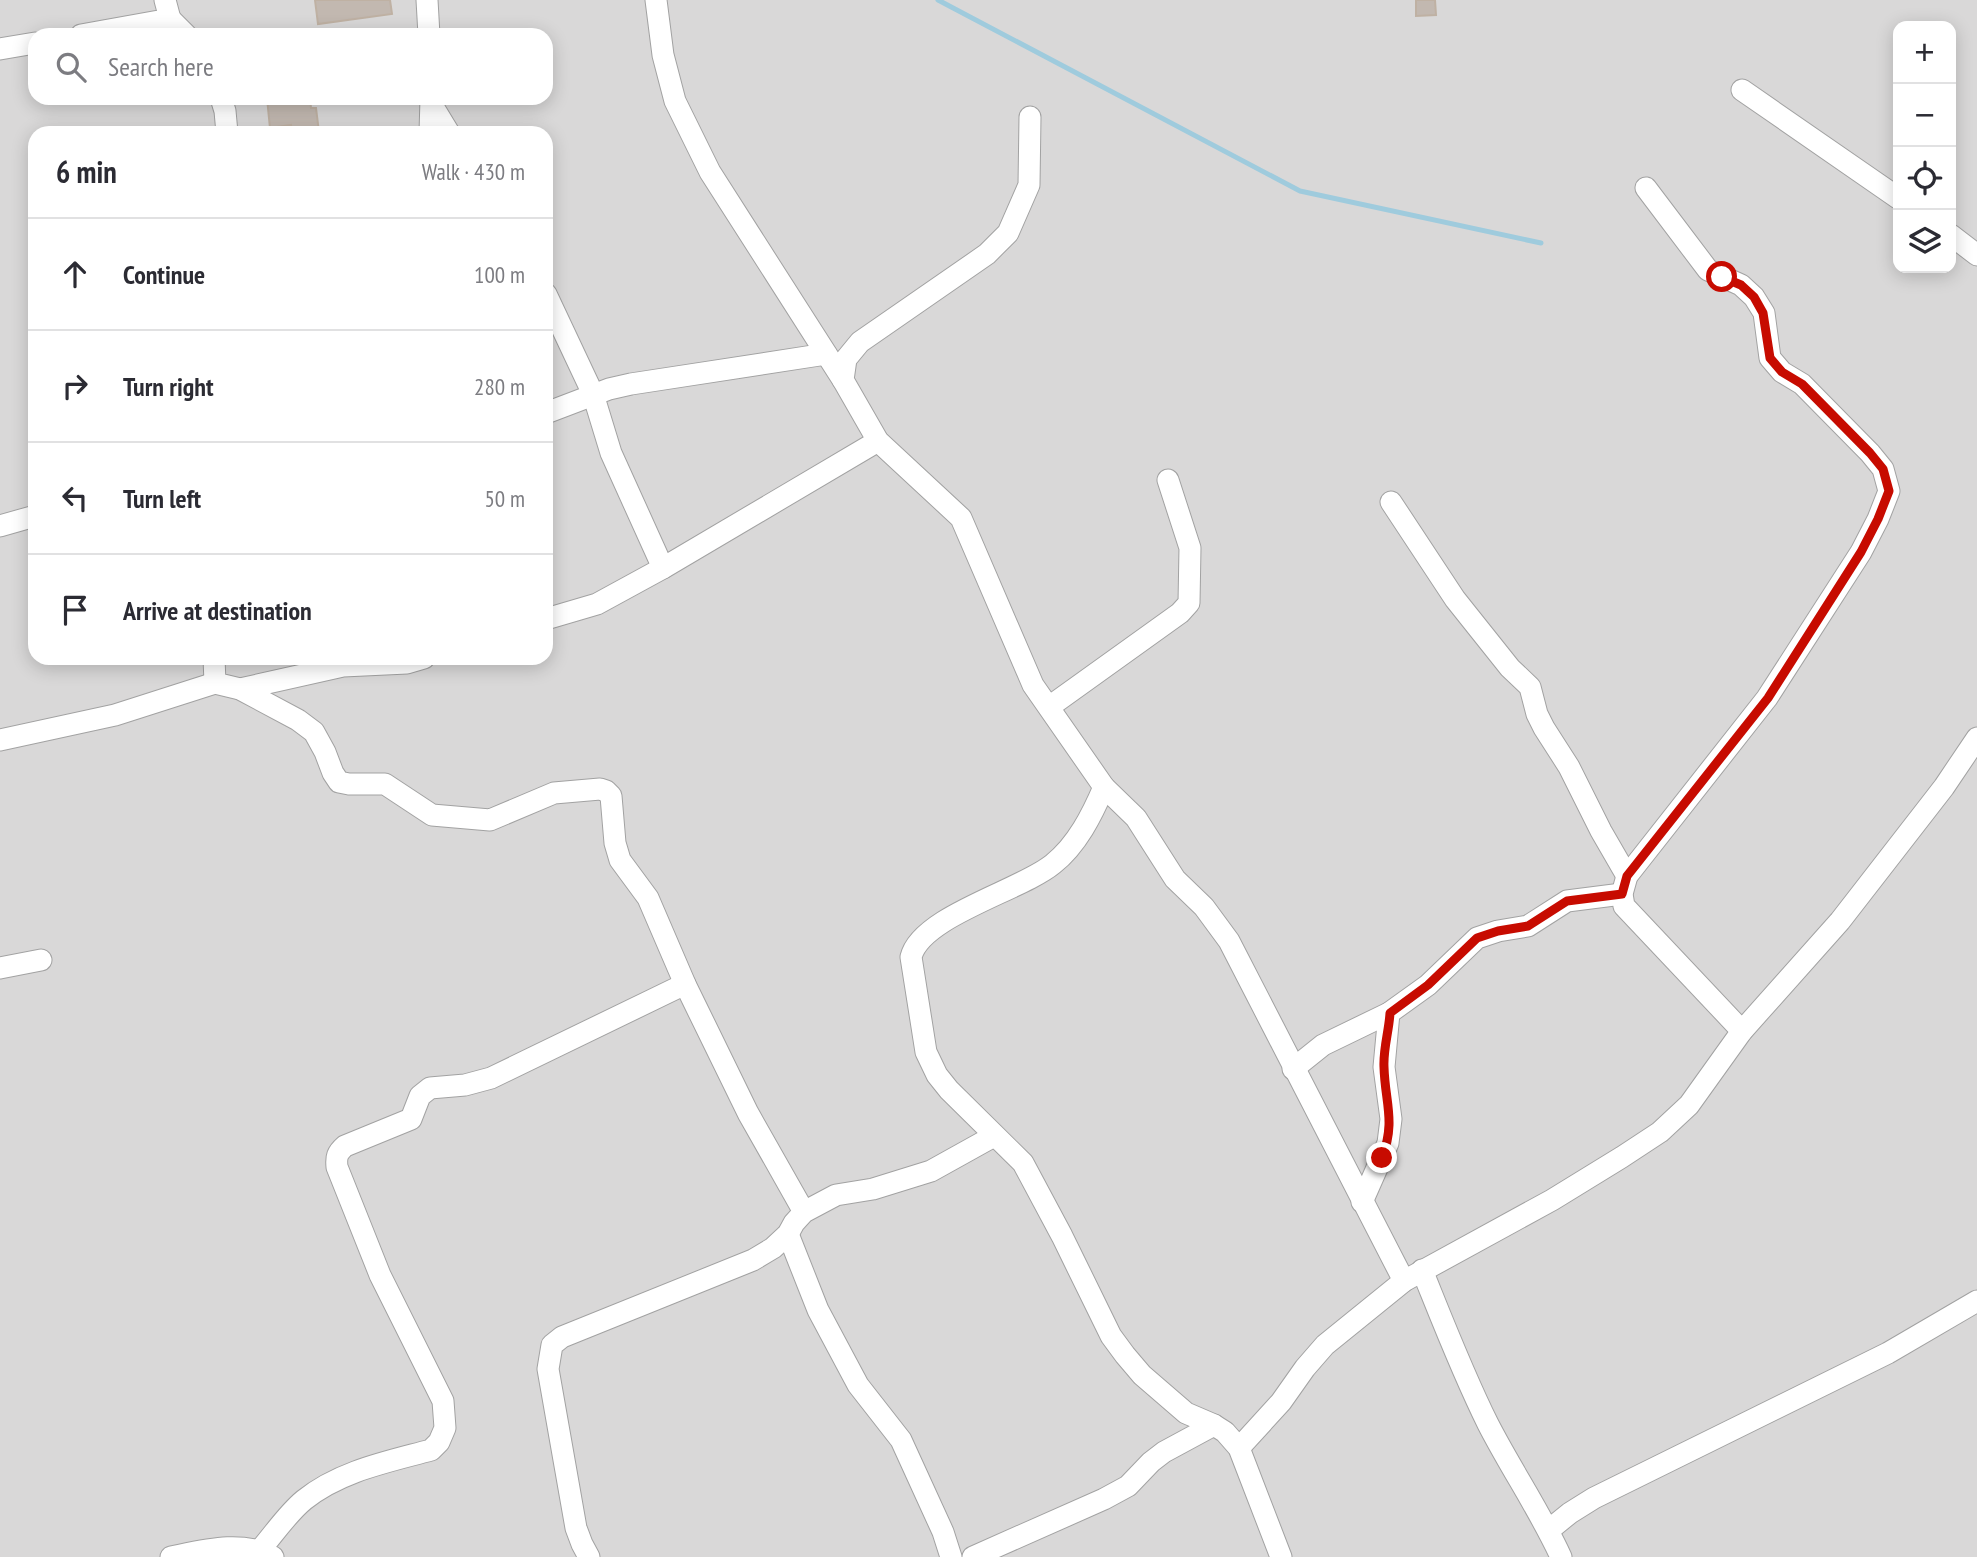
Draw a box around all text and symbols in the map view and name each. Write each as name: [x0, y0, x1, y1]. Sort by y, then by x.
map controls: [1893, 21, 1956, 273]
button: +: [1893, 21, 1956, 84]
search box: [28, 28, 553, 105]
icon: search: [52, 48, 90, 86]
text: Search here: [108, 50, 214, 83]
button: −: [1893, 84, 1956, 147]
button: locate: [1893, 147, 1956, 210]
text: 6 min: [56, 152, 117, 191]
text: Walk · 430 m: [422, 157, 525, 186]
button: layers: [1893, 210, 1956, 273]
icon: ahead: [56, 255, 94, 293]
text: Continue: [123, 258, 205, 291]
text: 100 m: [474, 260, 525, 289]
route start: [1706, 261, 1737, 292]
icon: right: [56, 367, 94, 405]
text: Turn right: [123, 370, 214, 403]
text: 280 m: [474, 372, 525, 401]
icon: left: [56, 479, 94, 517]
text: Turn left: [123, 482, 201, 515]
text: 50 m: [484, 484, 525, 513]
icon: arrive: [56, 591, 94, 629]
text: Arrive at destination: [123, 594, 312, 627]
route end: [1366, 1142, 1397, 1173]

